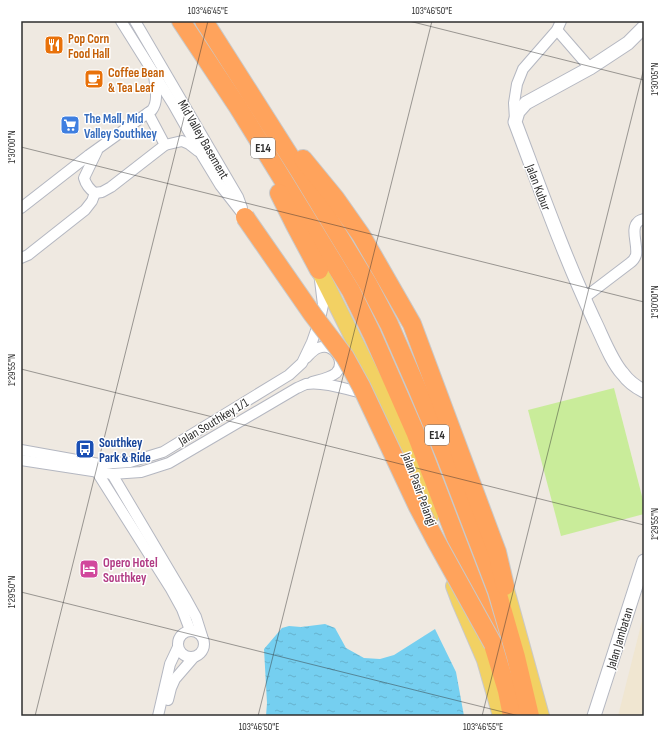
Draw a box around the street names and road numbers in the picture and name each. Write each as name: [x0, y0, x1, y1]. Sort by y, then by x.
street label: Mid Valley Basement: [174, 97, 232, 182]
road number: E14: [251, 138, 275, 158]
street label: Jalan Kubur: [522, 161, 554, 213]
street label: Jalan Southkey 1/1: [175, 394, 252, 450]
road number: E14: [425, 425, 449, 445]
street label: Jalan Pasir Pelangi: [398, 449, 440, 528]
street label: Jalan Jambatan: [603, 606, 637, 672]

